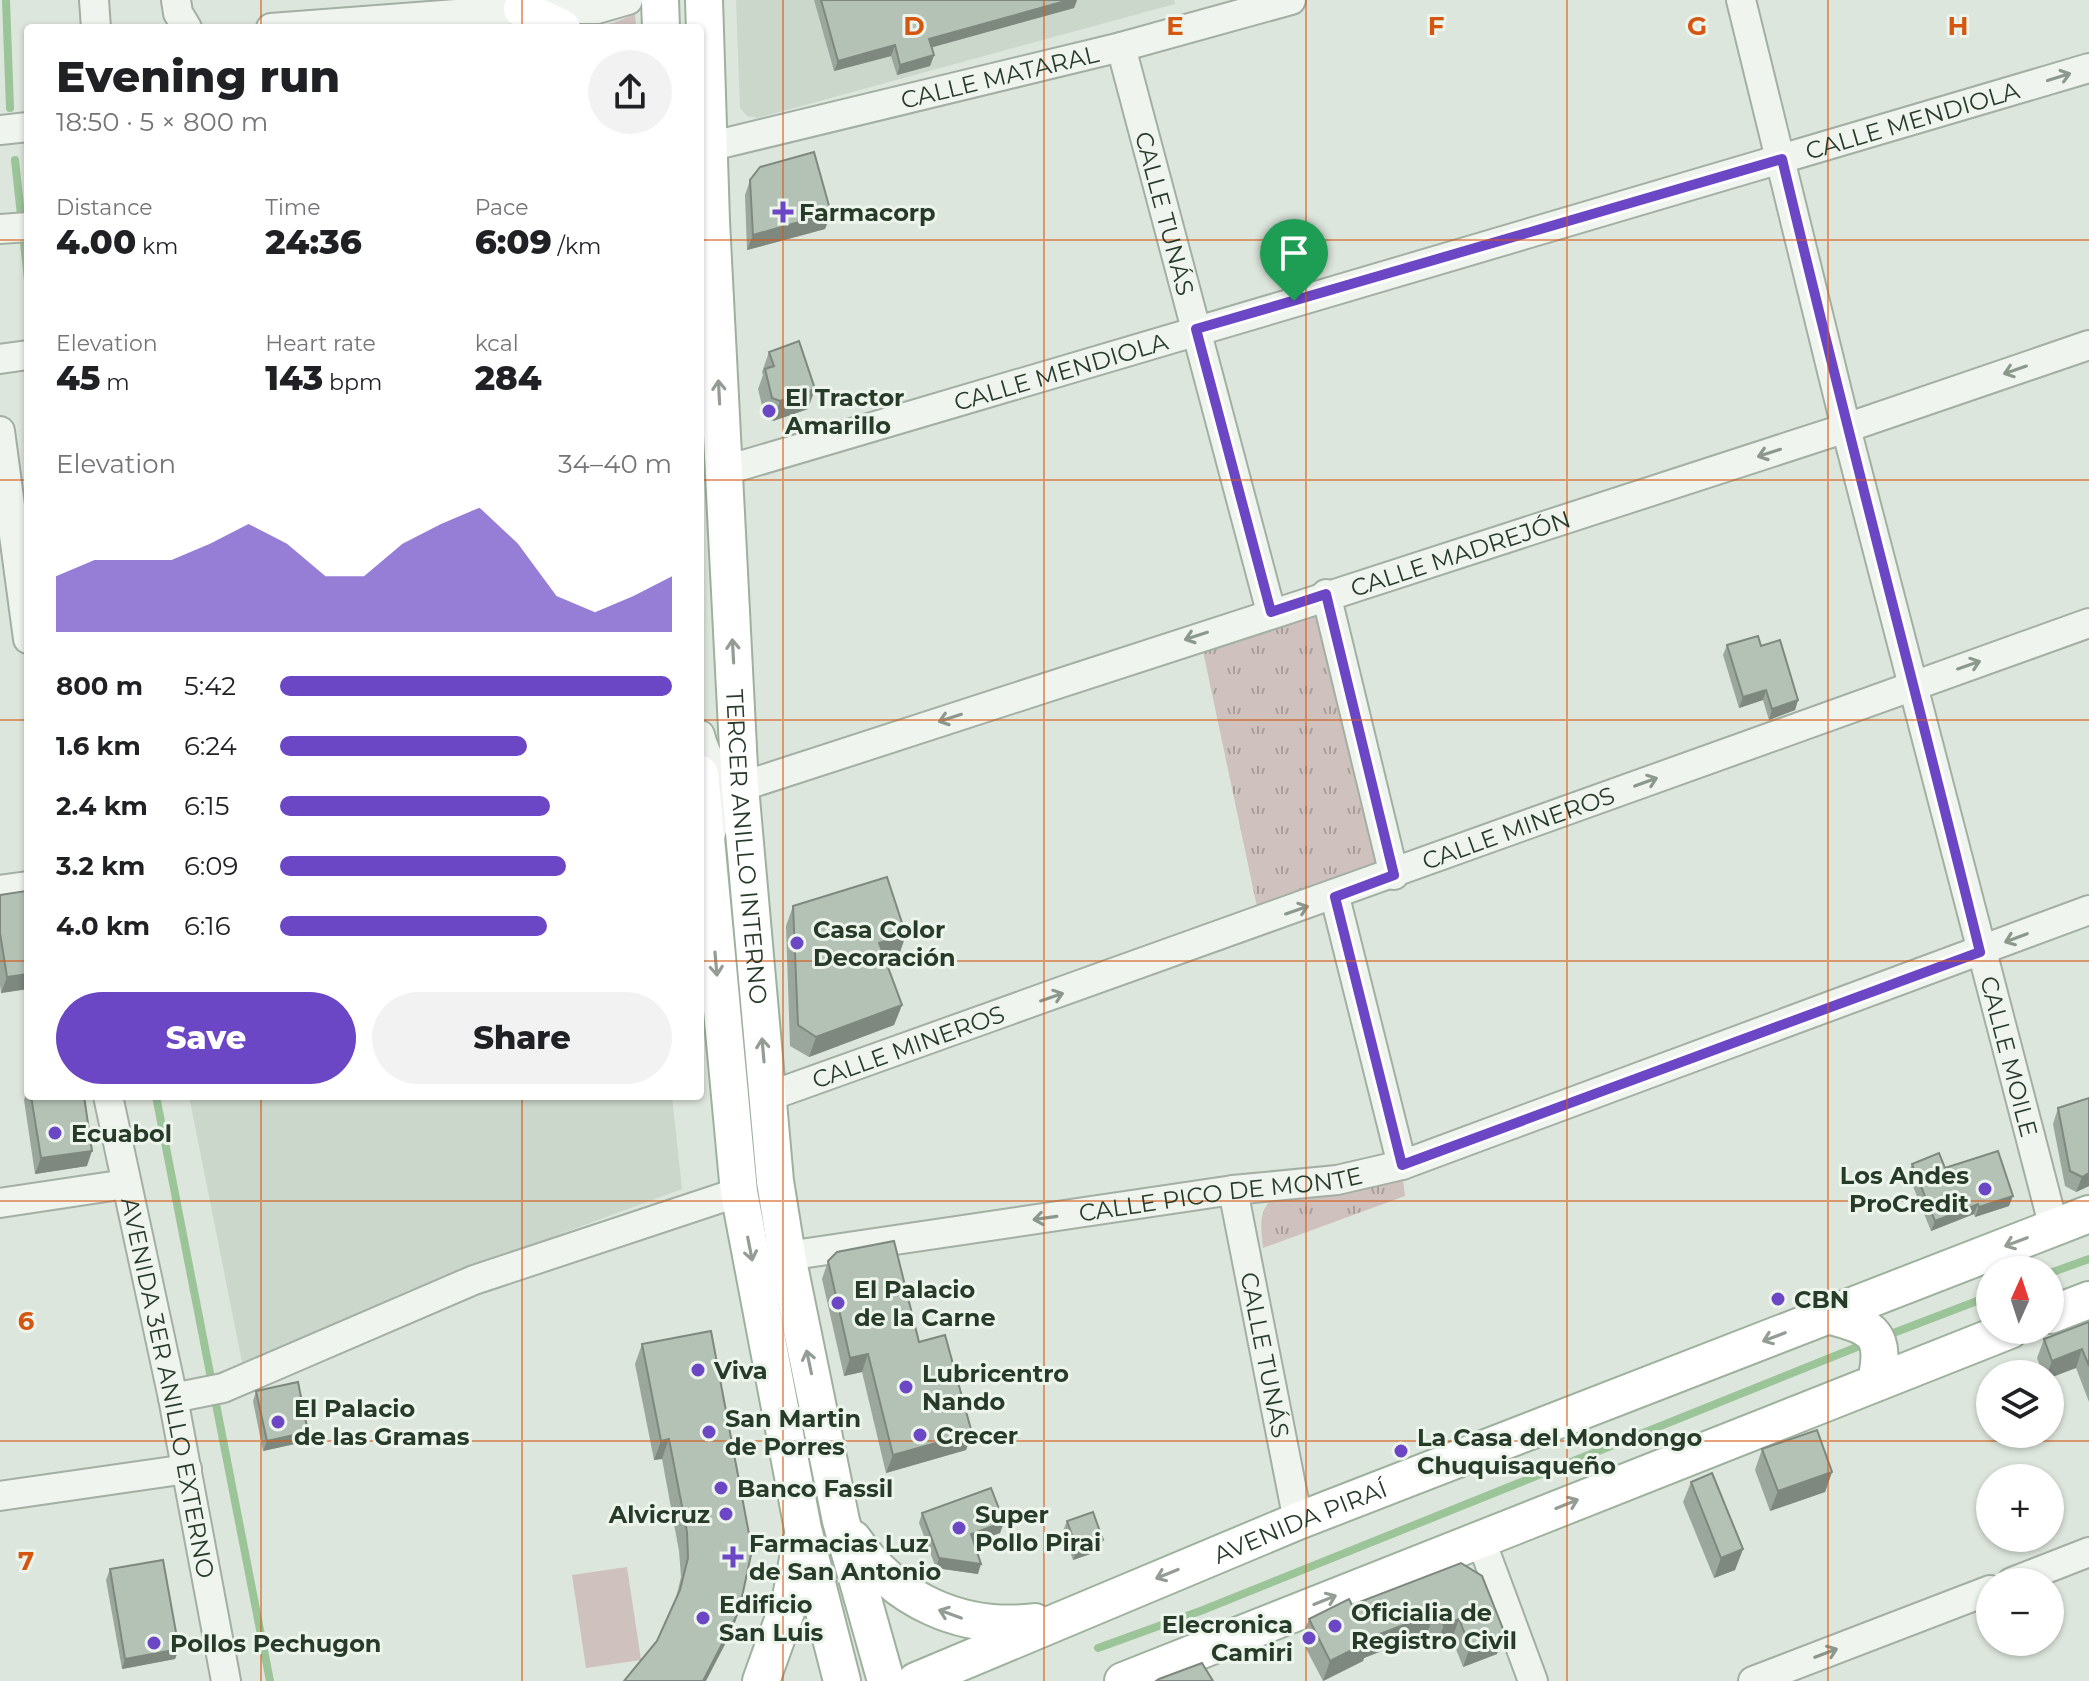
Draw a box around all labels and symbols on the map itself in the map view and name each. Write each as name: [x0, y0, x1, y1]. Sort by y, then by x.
text: D: [903, 10, 925, 42]
text: E: [1166, 10, 1184, 42]
text: F: [1428, 10, 1444, 42]
text: G: [1687, 10, 1707, 42]
text: H: [1947, 10, 1969, 42]
street label: CALLE MATARAL: [898, 38, 1101, 114]
one-way arrow: [2046, 69, 2072, 84]
street label: CALLE MENDIOLA: [1802, 75, 2023, 165]
street label: CALLE TUNÁS: [1130, 128, 1201, 298]
place label: Farmacorp: [799, 198, 936, 227]
marker: Farmacorp: [774, 203, 792, 221]
pin: [1260, 219, 1328, 301]
street label: CALLE MENDIOLA: [950, 326, 1172, 417]
one-way arrow: [2003, 363, 2028, 378]
one-way arrow: [711, 379, 726, 406]
place label: El Tractor Amarillo: [784, 383, 904, 440]
marker: El Tractor Amarillo: [760, 402, 778, 420]
one-way arrow: [1756, 446, 1781, 461]
street label: CALLE MADREJÓN: [1347, 504, 1574, 602]
one-way arrow: [1184, 629, 1210, 644]
one-way arrow: [725, 638, 740, 665]
one-way arrow: [1956, 656, 1981, 671]
street label: TERCER ANILLO INTERNO: [721, 689, 774, 1006]
one-way arrow: [937, 711, 962, 726]
one-way arrow: [1633, 774, 1658, 788]
street label: CALLE MINEROS: [1418, 780, 1618, 875]
one-way arrow: [1284, 902, 1308, 916]
place label: Casa Color Decoración: [813, 915, 956, 972]
one-way arrow: [2004, 932, 2029, 946]
marker: Casa Color Decoración: [788, 934, 806, 952]
one-way arrow: [709, 950, 724, 976]
street label: CALLE MOILE: [1975, 973, 2044, 1140]
one-way arrow: [1039, 988, 1064, 1003]
street label: CALLE MINEROS: [808, 999, 1008, 1094]
one-way arrow: [755, 1037, 770, 1064]
place label: Ecuabol: [71, 1119, 172, 1148]
marker: Ecuabol: [46, 1124, 64, 1142]
street label: CALLE PICO DE MONTE: [1077, 1160, 1365, 1227]
place label: Los Andes ProCredit: [1840, 1161, 1970, 1218]
marker: Los Andes ProCredit: [1976, 1180, 1994, 1198]
street label: AVENIDA 3ER ANILLO EXTERNO: [116, 1195, 221, 1581]
one-way arrow: [1033, 1211, 1058, 1226]
one-way arrow: [744, 1236, 759, 1262]
one-way arrow: [2004, 1236, 2029, 1250]
north arrow: [1976, 1256, 2064, 1344]
street label: CALLE TUNÁS: [1235, 1269, 1296, 1440]
place label: El Palacio de la Carne: [854, 1275, 996, 1332]
place label: CBN: [1794, 1285, 1849, 1314]
marker: CBN: [1769, 1290, 1787, 1308]
marker: El Palacio de la Carne: [829, 1294, 847, 1312]
text: 6: [18, 1305, 35, 1337]
one-way arrow: [1763, 1331, 1787, 1345]
one-way arrow: [801, 1350, 816, 1376]
place label: Viva: [713, 1356, 768, 1385]
place label: Lubricentro Nando: [922, 1359, 1069, 1416]
marker: Viva: [689, 1361, 707, 1379]
marker: Lubricentro Nando: [897, 1378, 915, 1396]
place label: El Palacio de las Gramas: [294, 1394, 470, 1451]
place label: San Martin de Porres: [725, 1404, 861, 1461]
marker: El Palacio de las Gramas: [269, 1413, 287, 1431]
place label: Crecer: [936, 1421, 1018, 1450]
marker: San Martin de Porres: [700, 1423, 718, 1441]
place label: La Casa del Mondongo Chuquisaqueño: [1417, 1423, 1702, 1480]
marker: Crecer: [911, 1426, 929, 1444]
marker: La Casa del Mondongo Chuquisaqueño: [1392, 1442, 1410, 1460]
street label: AVENIDA PIRAÍ: [1209, 1473, 1392, 1569]
place label: Banco Fassil: [737, 1474, 893, 1503]
marker: Banco Fassil: [712, 1479, 730, 1497]
one-way arrow: [1554, 1496, 1579, 1510]
place label: Alvicruz: [608, 1500, 710, 1529]
place label: Super Pollo Pirai: [975, 1500, 1101, 1557]
marker: Alvicruz: [717, 1505, 735, 1523]
marker: Super Pollo Pirai: [950, 1519, 968, 1537]
place label: Farmacias Luz de San Antonio: [749, 1529, 941, 1586]
text: 7: [18, 1545, 34, 1577]
marker: Farmacias Luz de San Antonio: [724, 1548, 742, 1566]
one-way arrow: [1155, 1568, 1180, 1583]
place label: Edificio San Luis: [719, 1590, 824, 1647]
one-way arrow: [1312, 1592, 1337, 1606]
place label: Oficialia de Registro Civil: [1351, 1598, 1517, 1655]
one-way arrow: [938, 1606, 963, 1621]
marker: Edificio San Luis: [694, 1609, 712, 1627]
place label: Elecronica Camiri: [1162, 1610, 1293, 1667]
marker: Oficialia de Registro Civil: [1326, 1617, 1344, 1635]
place label: Pollos Pechugon: [170, 1629, 381, 1658]
marker: Elecronica Camiri: [1300, 1629, 1318, 1647]
marker: Pollos Pechugon: [145, 1634, 163, 1652]
one-way arrow: [1813, 1645, 1838, 1659]

